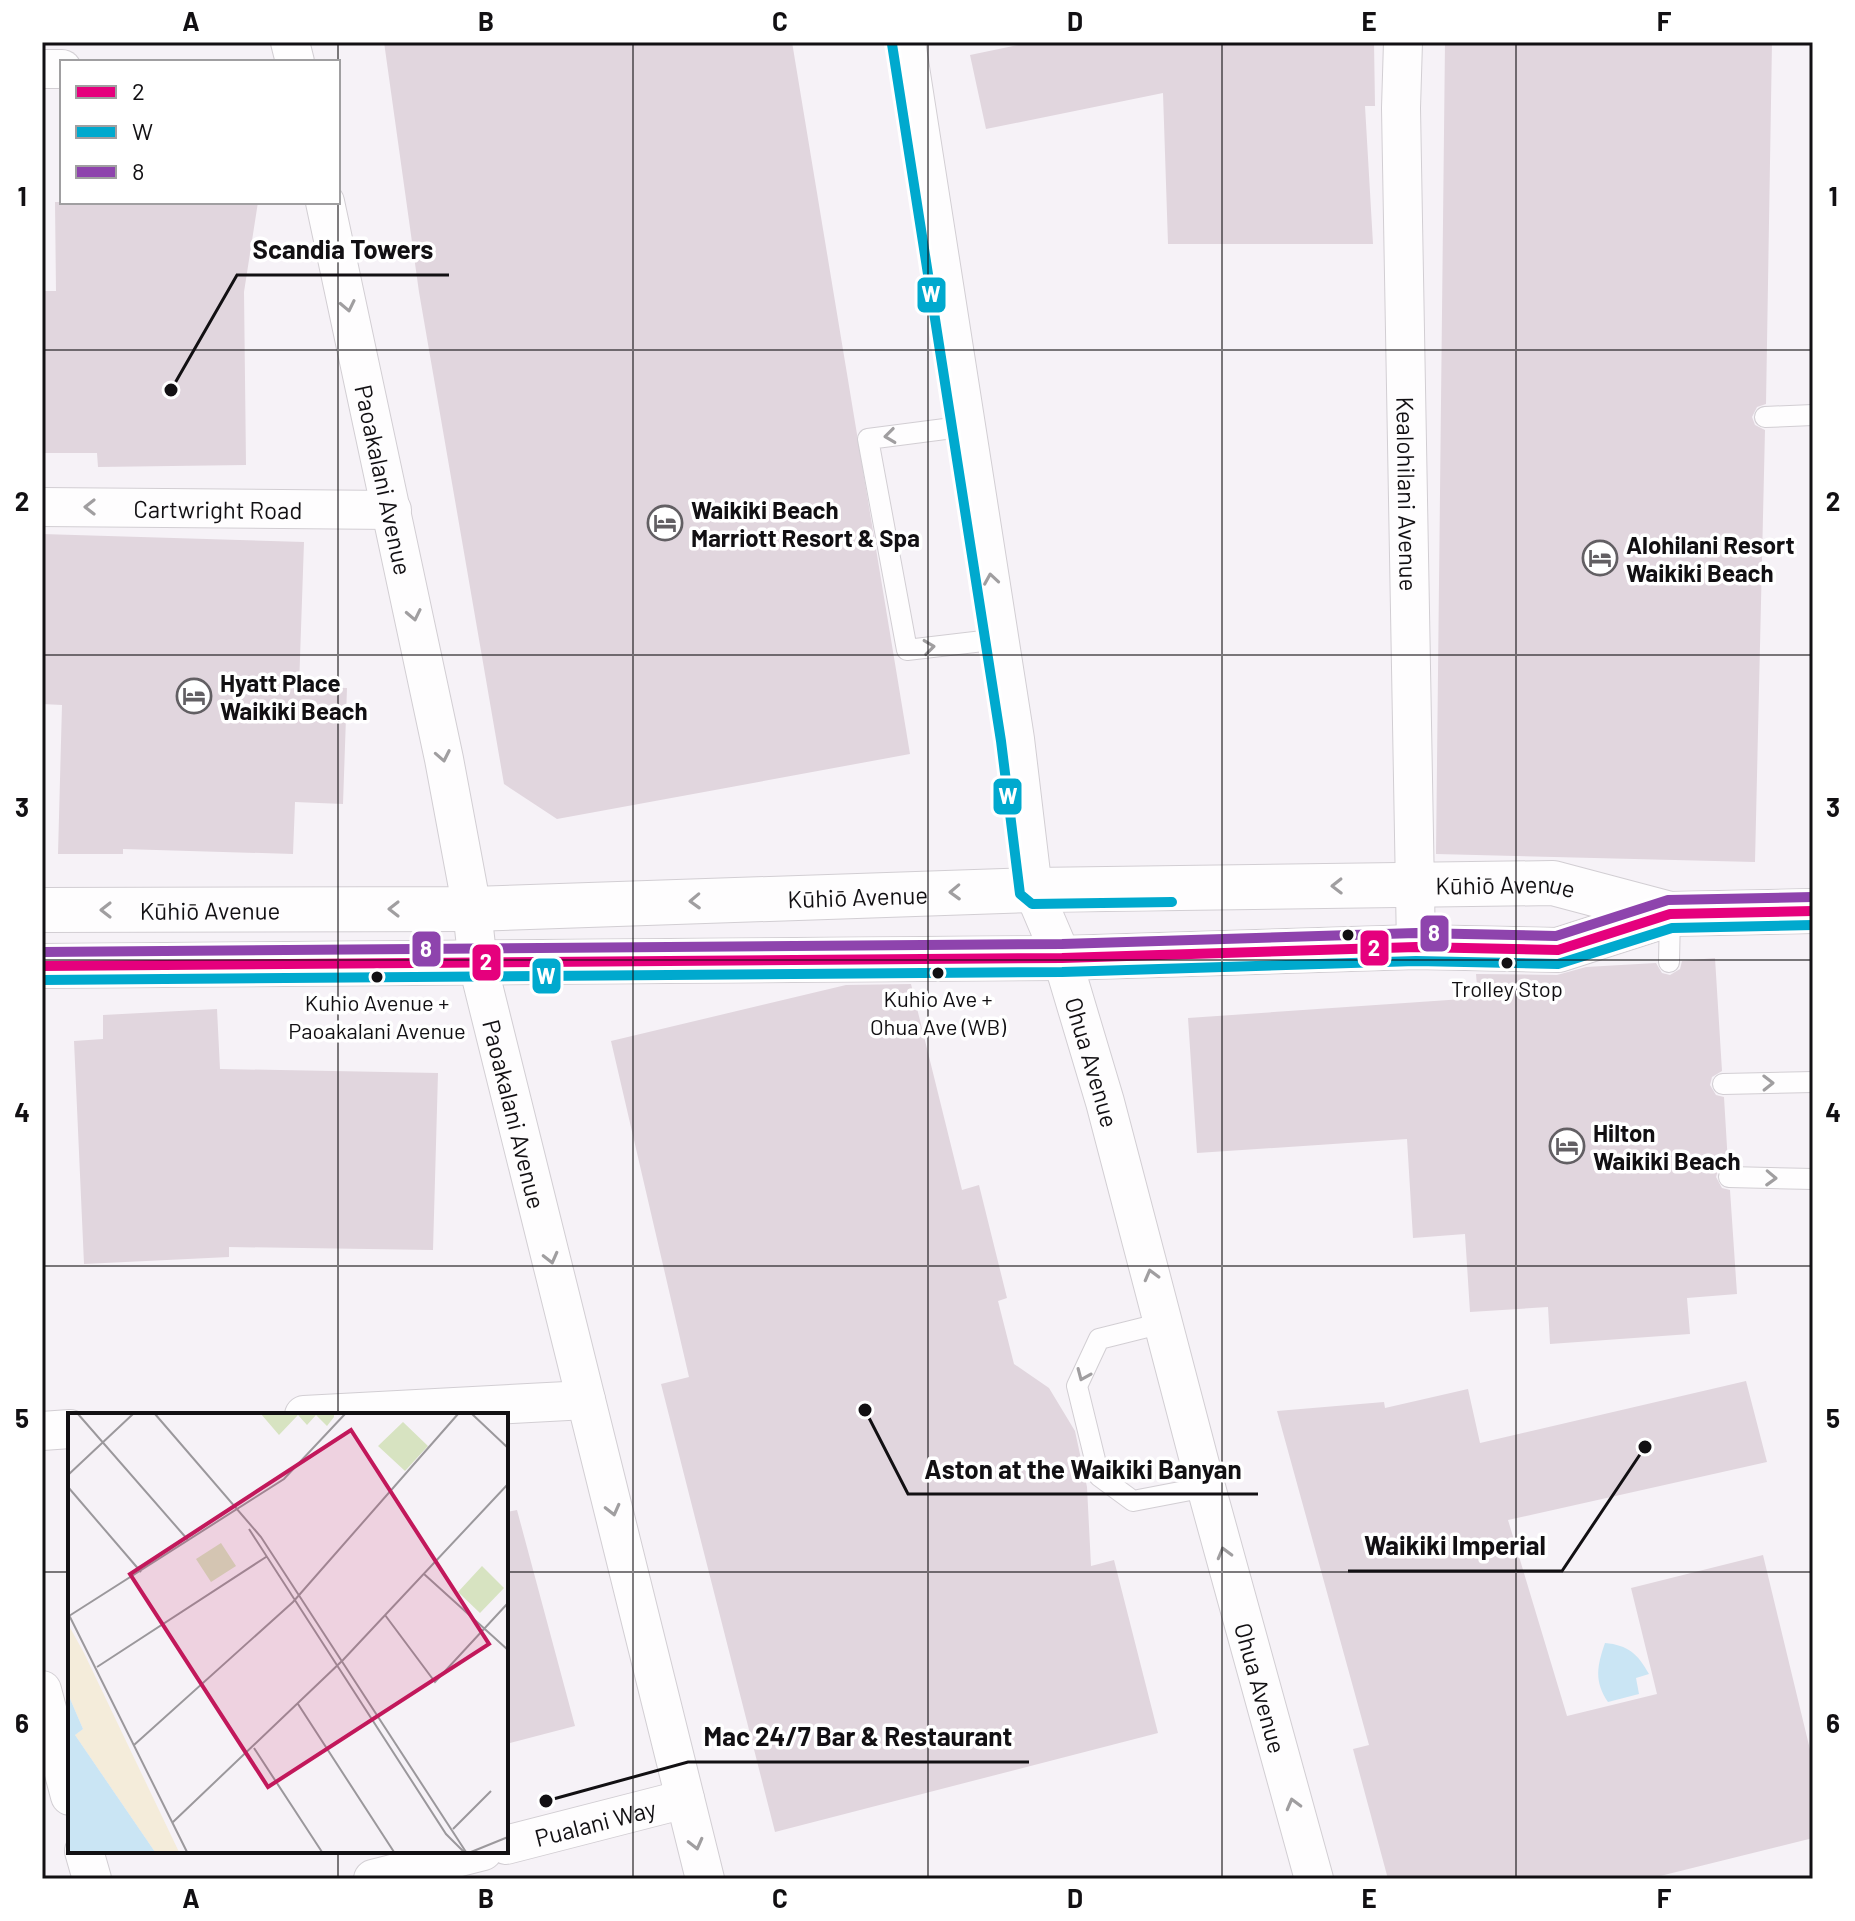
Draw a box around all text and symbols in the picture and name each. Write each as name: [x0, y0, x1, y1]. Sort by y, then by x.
text: A: [182, 5, 200, 36]
text: B: [478, 5, 494, 36]
text: C: [772, 5, 788, 36]
text: D: [1067, 5, 1083, 36]
text: E: [1361, 5, 1377, 36]
text: F: [1657, 5, 1672, 36]
legend: [60, 60, 340, 204]
text: 2: [132, 76, 145, 105]
text: W: [132, 116, 153, 145]
text: 8: [132, 156, 145, 185]
text: 1: [17, 180, 27, 211]
text: 1: [1828, 180, 1838, 211]
callout: Scandia Towers: [237, 225, 449, 275]
text: Scandia Towers: [253, 233, 433, 264]
line badge: W: [916, 276, 947, 314]
text: W: [921, 280, 941, 306]
one-way arrow: [339, 298, 356, 312]
street label: Paoakalani Avenue: [350, 382, 419, 578]
street label: Kealohilani Avenue: [1392, 396, 1424, 592]
one-way arrow: [884, 427, 897, 444]
text: 2: [15, 485, 29, 516]
text: 2: [1826, 485, 1840, 516]
street label: Cartwright Road: [133, 493, 303, 524]
place label: Waikiki Beach Marriott Resort & Spa: [691, 495, 920, 552]
one-way arrow: [83, 499, 96, 516]
hotel icon: Waikiki Beach Marriott Resort & Spa: [646, 504, 684, 542]
place label: Alohilani Resort Waikiki Beach: [1626, 530, 1795, 587]
hotel icon: Alohilani Resort Waikiki Beach: [1581, 539, 1619, 577]
one-way arrow: [983, 572, 1000, 586]
one-way arrow: [405, 607, 422, 621]
one-way arrow: [923, 639, 936, 656]
place label: Hyatt Place Waikiki Beach: [220, 668, 368, 725]
hotel icon: Hyatt Place Waikiki Beach: [175, 677, 213, 715]
one-way arrow: [434, 749, 451, 763]
line badge: W: [992, 777, 1023, 816]
text: W: [998, 782, 1018, 808]
text: 3: [15, 791, 29, 822]
text: 3: [1826, 791, 1840, 822]
street label: Kūhiō Avenue: [1435, 868, 1579, 903]
one-way arrow: [1330, 877, 1343, 894]
street label: Kūhiō Avenue: [787, 879, 929, 913]
one-way arrow: [948, 884, 961, 901]
one-way arrow: [688, 892, 701, 909]
street label: Kūhiō Avenue: [140, 895, 280, 924]
one-way arrow: [387, 900, 400, 918]
one-way arrow: [99, 901, 112, 919]
line badge: 8: [1419, 914, 1450, 953]
text: 8: [1428, 919, 1440, 945]
unlabelled marker: [1340, 927, 1356, 943]
line badge: 2: [1359, 929, 1390, 967]
line badge: 8: [411, 930, 442, 968]
text: 2: [1368, 934, 1380, 960]
text: 8: [420, 935, 432, 961]
line badge: 2: [471, 943, 502, 982]
text: 2: [480, 948, 492, 974]
marker: Trolley Stop: [1499, 955, 1515, 971]
line badge: W: [531, 957, 562, 995]
text: W: [536, 962, 556, 988]
marker: Kuhio Ave + Ohua Ave (WB): [930, 965, 946, 981]
marker: Kuhio Avenue + Paoakalani Avenue: [369, 969, 385, 985]
place label: Trolley Stop: [1451, 975, 1563, 1001]
place label: Kuhio Ave + Ohua Ave (WB): [870, 985, 1006, 1039]
place label: Kuhio Avenue + Paoakalani Avenue: [288, 989, 466, 1043]
street label: Ohua Avenue: [1060, 994, 1125, 1130]
street label: Paoakalani Avenue: [478, 1016, 552, 1212]
one-way arrow: [1762, 1074, 1775, 1092]
text: 4: [14, 1096, 30, 1127]
text: 4: [1825, 1096, 1841, 1127]
place label: Hilton Waikiki Beach: [1593, 1118, 1741, 1175]
hotel icon: Hilton Waikiki Beach: [1548, 1127, 1586, 1165]
one-way arrow: [1765, 1169, 1778, 1186]
one-way arrow: [541, 1251, 558, 1264]
one-way arrow: [1143, 1268, 1160, 1282]
one-way arrow: [1076, 1366, 1092, 1381]
text: 5: [15, 1402, 29, 1433]
text: 5: [1826, 1402, 1840, 1433]
inset map: [68, 1413, 508, 1853]
callout: Aston at the Waikiki Banyan: [908, 1444, 1258, 1494]
text: Aston at the Waikiki Banyan: [924, 1453, 1242, 1484]
one-way arrow: [604, 1503, 621, 1517]
callout: Waikiki Imperial: [1348, 1521, 1562, 1571]
text: Waikiki Imperial: [1364, 1529, 1546, 1560]
one-way arrow: [1217, 1547, 1233, 1561]
street label: Ohua Avenue: [1230, 1619, 1293, 1756]
text: 6: [15, 1707, 29, 1738]
text: 6: [1826, 1707, 1840, 1738]
callout: Mac 24/7 Bar & Restaurant: [688, 1712, 1029, 1762]
text: Mac 24/7 Bar & Restaurant: [704, 1720, 1013, 1751]
street label: Pualani Way: [531, 1793, 659, 1852]
one-way arrow: [1286, 1797, 1303, 1811]
one-way arrow: [687, 1837, 704, 1851]
text: A: [182, 1882, 200, 1913]
text: B: [478, 1882, 494, 1913]
text: C: [772, 1882, 788, 1913]
text: D: [1067, 1882, 1083, 1913]
text: E: [1361, 1882, 1377, 1913]
text: F: [1657, 1882, 1672, 1913]

